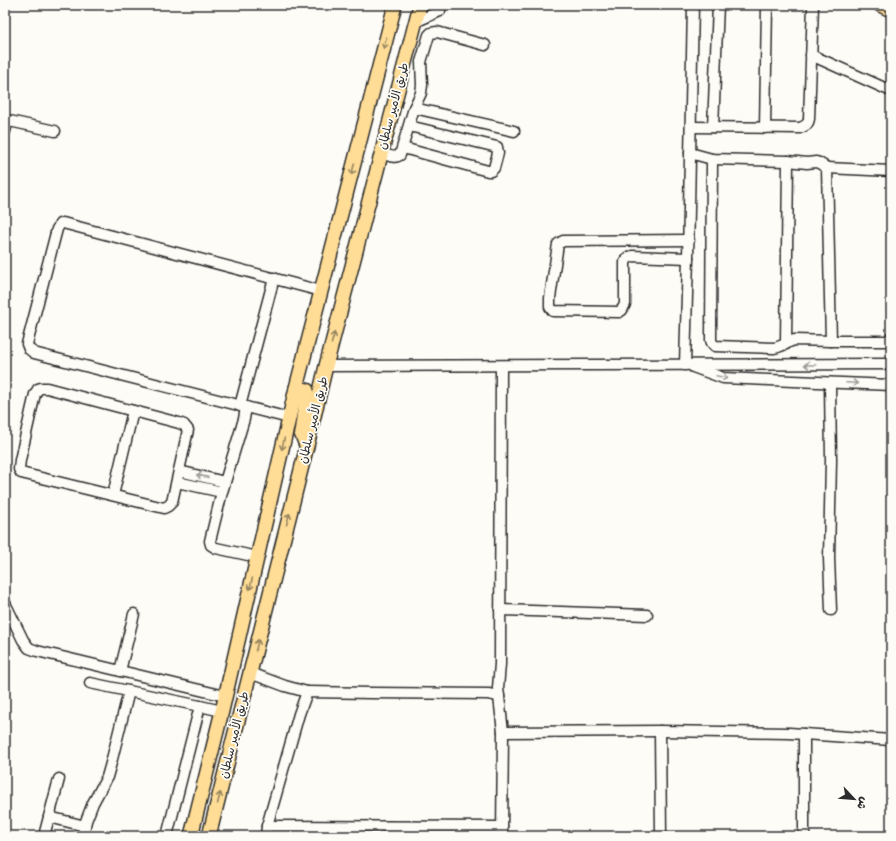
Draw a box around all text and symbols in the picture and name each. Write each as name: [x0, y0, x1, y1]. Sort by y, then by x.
one-way arrow: [381, 36, 388, 49]
street label: طريق الأمير سلطان: [374, 61, 413, 152]
one-way arrow: [348, 162, 356, 175]
one-way arrow: [330, 332, 337, 345]
one-way arrow: [804, 361, 817, 368]
one-way arrow: [715, 373, 728, 381]
street label: طريق الأمير سلطان: [294, 375, 333, 466]
one-way arrow: [845, 380, 858, 387]
one-way arrow: [279, 437, 287, 450]
one-way arrow: [196, 472, 209, 480]
one-way arrow: [285, 513, 293, 526]
one-way arrow: [246, 577, 254, 590]
one-way arrow: [254, 639, 261, 652]
street label: طريق الأمير سلطان: [215, 690, 254, 781]
north arrow: [834, 779, 874, 819]
one-way arrow: [215, 792, 223, 805]
text: ش: [853, 794, 871, 811]

